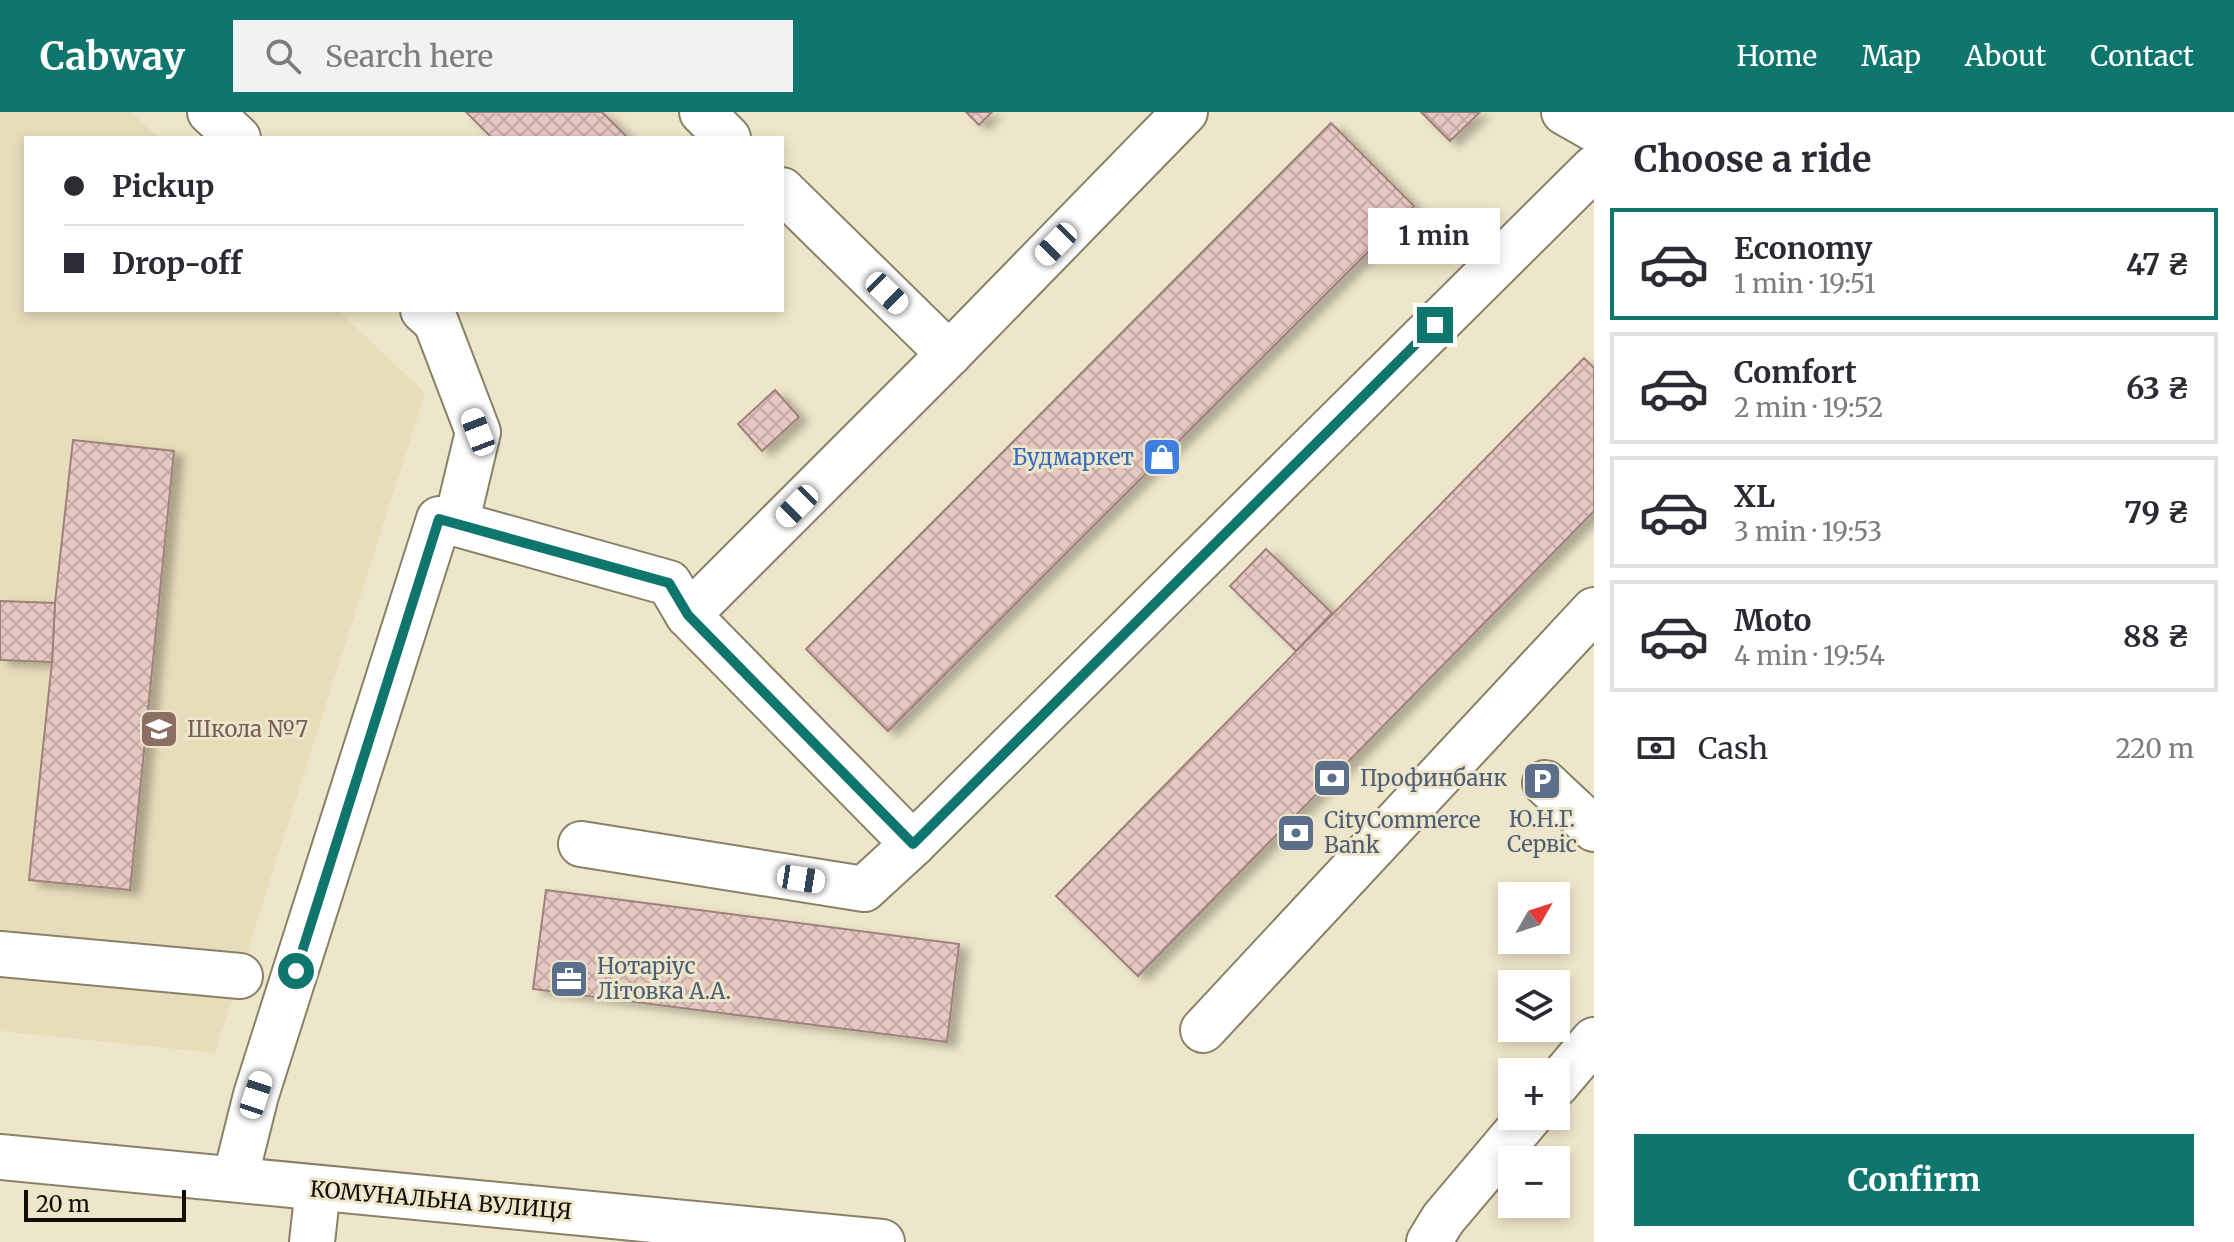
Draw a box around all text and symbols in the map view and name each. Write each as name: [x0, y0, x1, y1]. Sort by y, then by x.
search box: [233, 20, 793, 92]
text: Cabway: [40, 33, 185, 80]
icon: search: [261, 34, 305, 78]
text: Search here: [325, 37, 493, 75]
text: Home: [1736, 38, 1817, 74]
text: Map: [1861, 38, 1921, 74]
text: About: [1965, 38, 2046, 74]
text: Contact: [2090, 38, 2194, 74]
text: Choose a ride: [1634, 137, 1871, 182]
text: Pickup: [112, 167, 214, 205]
callout: 1 min: [1369, 209, 1501, 265]
car: [1031, 218, 1081, 270]
text: 1 min: [1399, 219, 1469, 252]
icon: car: [1638, 228, 1710, 300]
text: Economy: [1734, 229, 1872, 267]
text: Drop-off: [112, 244, 242, 282]
text: 47 ₴: [2126, 245, 2190, 283]
text: 1 min · 19:51: [1734, 267, 1876, 300]
car: [861, 268, 913, 318]
route end: [1417, 307, 1453, 343]
icon: car: [1638, 352, 1710, 424]
text: Comfort: [1734, 353, 1857, 391]
text: 63 ₴: [2126, 369, 2190, 407]
text: 2 min · 19:52: [1734, 391, 1883, 424]
car: [458, 405, 498, 459]
shop icon: Будмаркет: [1141, 436, 1183, 478]
place label: Будмаркет: [1012, 443, 1134, 471]
icon: car: [1638, 476, 1710, 548]
text: XL: [1734, 477, 1775, 515]
car: [772, 481, 822, 531]
text: 79 ₴: [2124, 493, 2190, 531]
text: 3 min · 19:53: [1734, 515, 1882, 548]
icon: car: [1638, 600, 1710, 672]
text: Moto: [1734, 601, 1812, 639]
text: 88 ₴: [2123, 617, 2190, 655]
text: 4 min · 19:54: [1734, 639, 1885, 672]
school or university icon: Школа №7: [138, 708, 180, 750]
place label: Школа №7: [187, 715, 308, 743]
icon: cash: [1634, 726, 1678, 770]
text: Cash: [1698, 729, 1768, 767]
text: 220 m: [2115, 732, 2194, 765]
bank icon: Профинбанк: [1311, 757, 1353, 799]
parking icon: Ю.Н.Г. Сервіс: [1521, 760, 1563, 802]
place label: Профинбанк: [1360, 764, 1507, 792]
place label: Ю.Н.Г. Сервіс: [1507, 805, 1577, 858]
place label: CityCommerce Bank: [1324, 806, 1481, 859]
bank icon: CityCommerce Bank: [1275, 812, 1317, 854]
car: [775, 863, 827, 895]
north arrow: [1498, 882, 1570, 954]
map controls: [1498, 882, 1570, 1218]
place label: Нотаріус Літовка А.А.: [597, 952, 731, 1005]
route start: [278, 953, 314, 989]
office icon: Нотаріус Літовка А.А.: [548, 958, 590, 1000]
button: layers: [1498, 970, 1570, 1042]
button: +: [1498, 1058, 1570, 1130]
car: [237, 1068, 275, 1122]
button: Confirm: [1634, 1134, 2194, 1226]
button: −: [1498, 1146, 1570, 1218]
street label: КОМУНАЛЬНА ВУЛИЦЯ: [309, 1175, 573, 1225]
scale bar: [24, 1186, 186, 1222]
text: 20 m: [36, 1190, 90, 1218]

